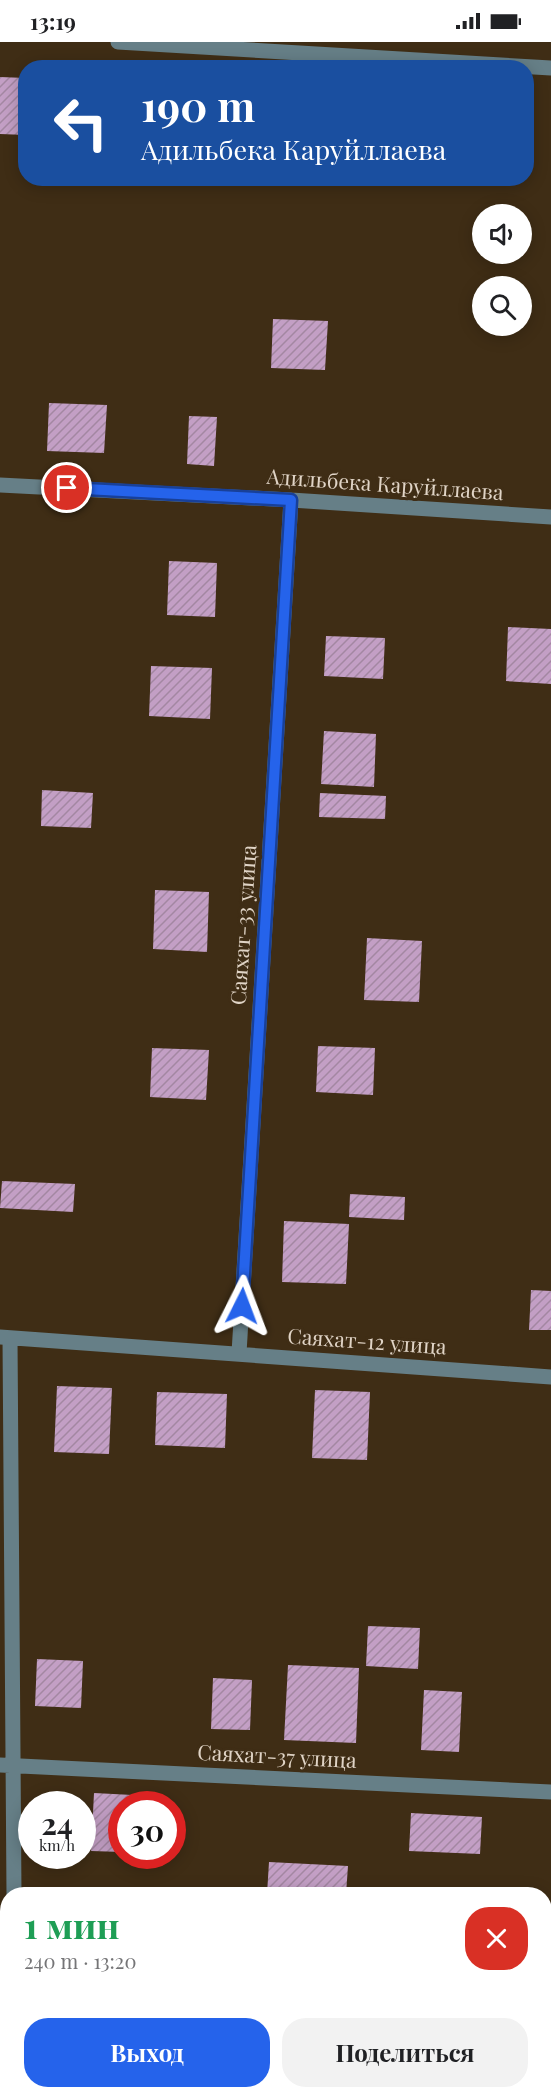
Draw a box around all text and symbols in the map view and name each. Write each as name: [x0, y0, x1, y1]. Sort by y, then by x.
text: 13:19: [30, 6, 76, 36]
text: 190 m: [141, 77, 255, 133]
icon: left: [42, 84, 120, 162]
text: Адильбека Каруйллаева: [141, 131, 446, 167]
map controls: [472, 204, 532, 336]
button: sound: [472, 204, 532, 264]
button: search: [472, 276, 532, 336]
street label: Адильбека Каруйллаева: [265, 461, 505, 505]
pin: [41, 462, 92, 513]
icon: arrive: [50, 471, 83, 504]
street label: Саяхат-33 улица: [222, 843, 262, 1006]
position arrow: [210, 1274, 274, 1338]
street label: Саяхат-12 улица: [287, 1320, 448, 1360]
street label: Саяхат-37 улица: [197, 1737, 358, 1773]
speed limit sign: 30: [108, 1791, 186, 1869]
text: 24: [41, 1803, 73, 1843]
text: km/h: [39, 1835, 75, 1855]
text: 1 мин: [24, 1900, 119, 1948]
button: close: [465, 1907, 528, 1970]
text: 240 m · 13:20: [24, 1947, 136, 1974]
button: Выход: [24, 2018, 270, 2087]
button: Поделиться: [282, 2018, 528, 2087]

